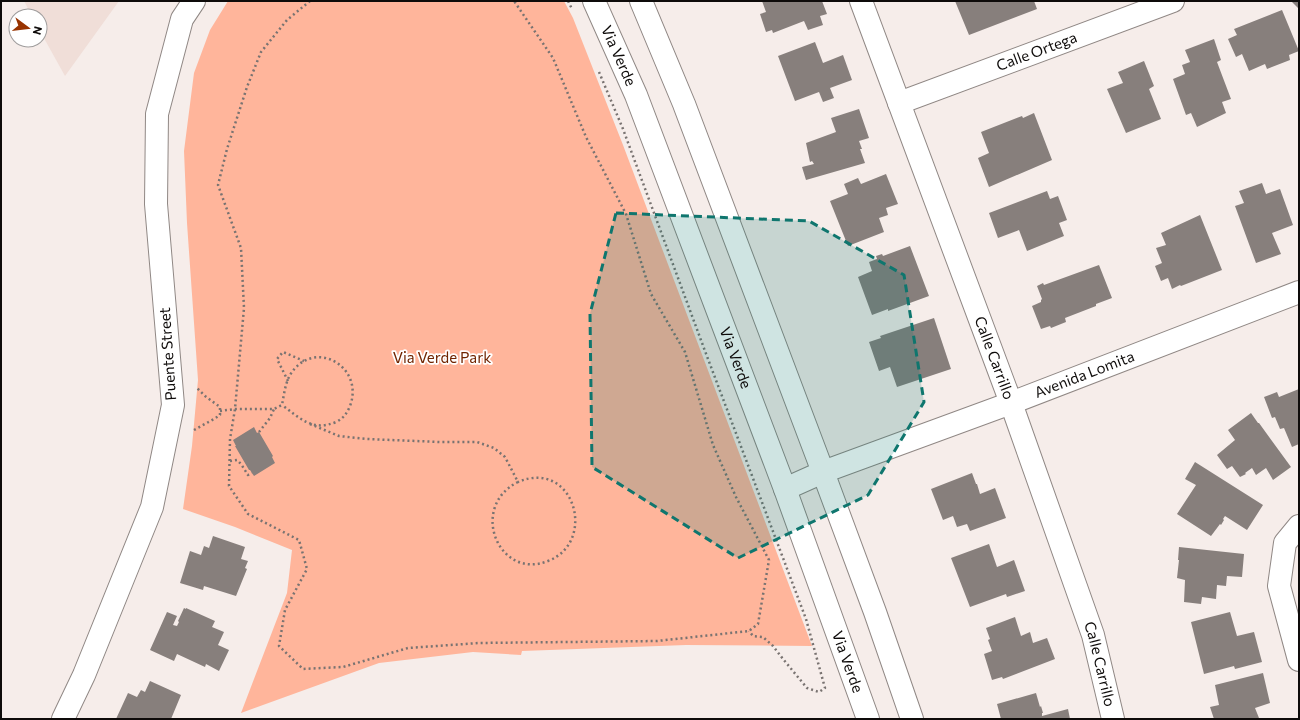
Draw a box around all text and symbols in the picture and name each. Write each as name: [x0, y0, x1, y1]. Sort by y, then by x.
north arrow: [8, 8, 48, 48]
street label: Via Verde: [598, 22, 641, 89]
text: N: [31, 25, 45, 36]
street label: Calle Ortega: [994, 28, 1079, 74]
street label: Puente Street: [155, 307, 179, 401]
street label: Calle Carrillo: [971, 314, 1019, 402]
street label: Via Verde: [717, 324, 756, 391]
street label: Avenida Lomita: [1032, 346, 1137, 401]
park label: Via Verde Park: [393, 348, 491, 366]
street label: Calle Carrillo: [1081, 619, 1120, 708]
street label: Via Verde: [829, 628, 868, 695]

